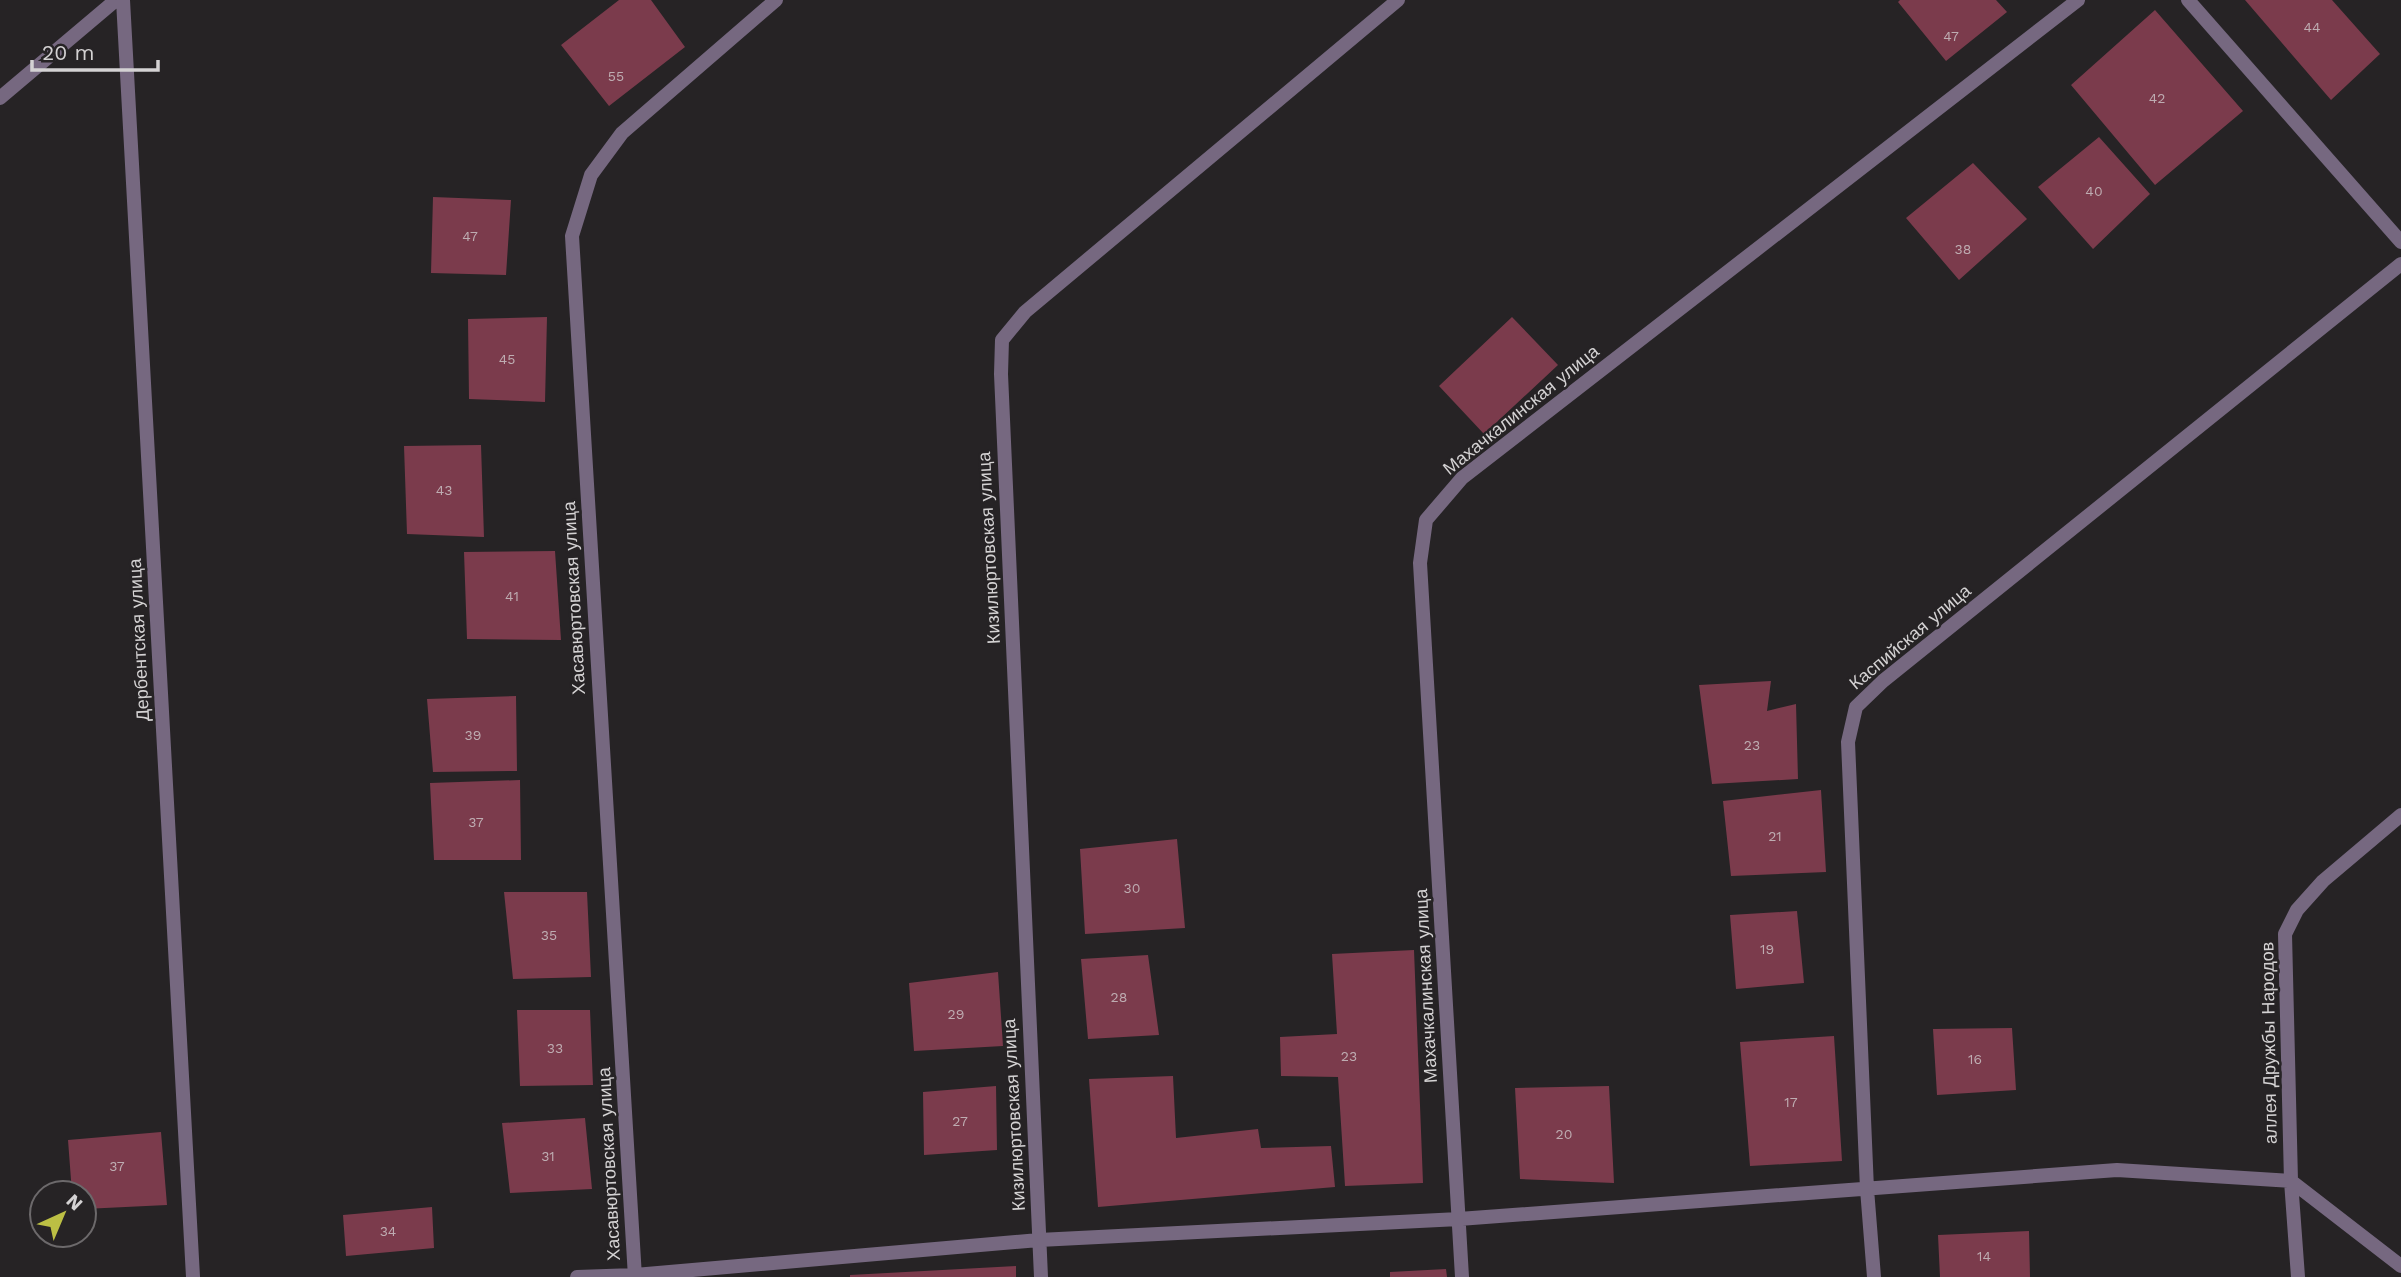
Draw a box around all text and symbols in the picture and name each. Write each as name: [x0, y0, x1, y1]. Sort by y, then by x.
house number: 44: [2303, 19, 2321, 35]
scale bar: [32, 28, 158, 72]
house number: 47: [1943, 28, 1959, 44]
text: 20 m: [42, 40, 94, 65]
house number: 55: [608, 68, 624, 84]
house number: 42: [2149, 90, 2165, 106]
house number: 40: [2085, 183, 2103, 199]
house number: 47: [462, 228, 478, 244]
house number: 38: [1955, 241, 1971, 257]
street label: Махачкалинская улица: [1439, 340, 1604, 479]
house number: 45: [499, 351, 515, 367]
street label: Кизилюртовская улица: [973, 450, 1004, 645]
house number: 43: [436, 482, 452, 498]
street label: Хасавюртовская улица: [558, 500, 589, 695]
street label: Дербентская улица: [124, 557, 153, 722]
street label: Каспийская улица: [1845, 579, 1975, 694]
house number: 41: [505, 588, 519, 604]
house number: 39: [465, 727, 481, 743]
house number: 23: [1744, 737, 1760, 753]
house number: 37: [468, 814, 484, 830]
house number: 21: [1768, 828, 1782, 844]
house number: 30: [1124, 880, 1140, 896]
street label: Махачкалинская улица: [1410, 887, 1441, 1084]
house number: 35: [541, 927, 557, 943]
house number: 19: [1760, 941, 1774, 957]
street label: аллея Дружбы Народов: [2256, 942, 2281, 1144]
house number: 28: [1111, 989, 1127, 1005]
house number: 29: [948, 1006, 964, 1022]
street label: Кизилюртовская улица: [998, 1017, 1029, 1212]
house number: 33: [547, 1040, 563, 1056]
house number: 23: [1341, 1048, 1357, 1064]
house number: 16: [1968, 1051, 1982, 1067]
street label: Хасавюртовская улица: [593, 1066, 624, 1261]
house number: 17: [1784, 1094, 1798, 1110]
house number: 27: [952, 1113, 968, 1129]
house number: 20: [1556, 1126, 1572, 1142]
house number: 31: [541, 1148, 555, 1164]
house number: 37: [109, 1158, 125, 1174]
north arrow: [28, 1179, 98, 1249]
text: N: [61, 1189, 88, 1215]
house number: 34: [380, 1223, 396, 1239]
house number: 14: [1977, 1248, 1991, 1264]

